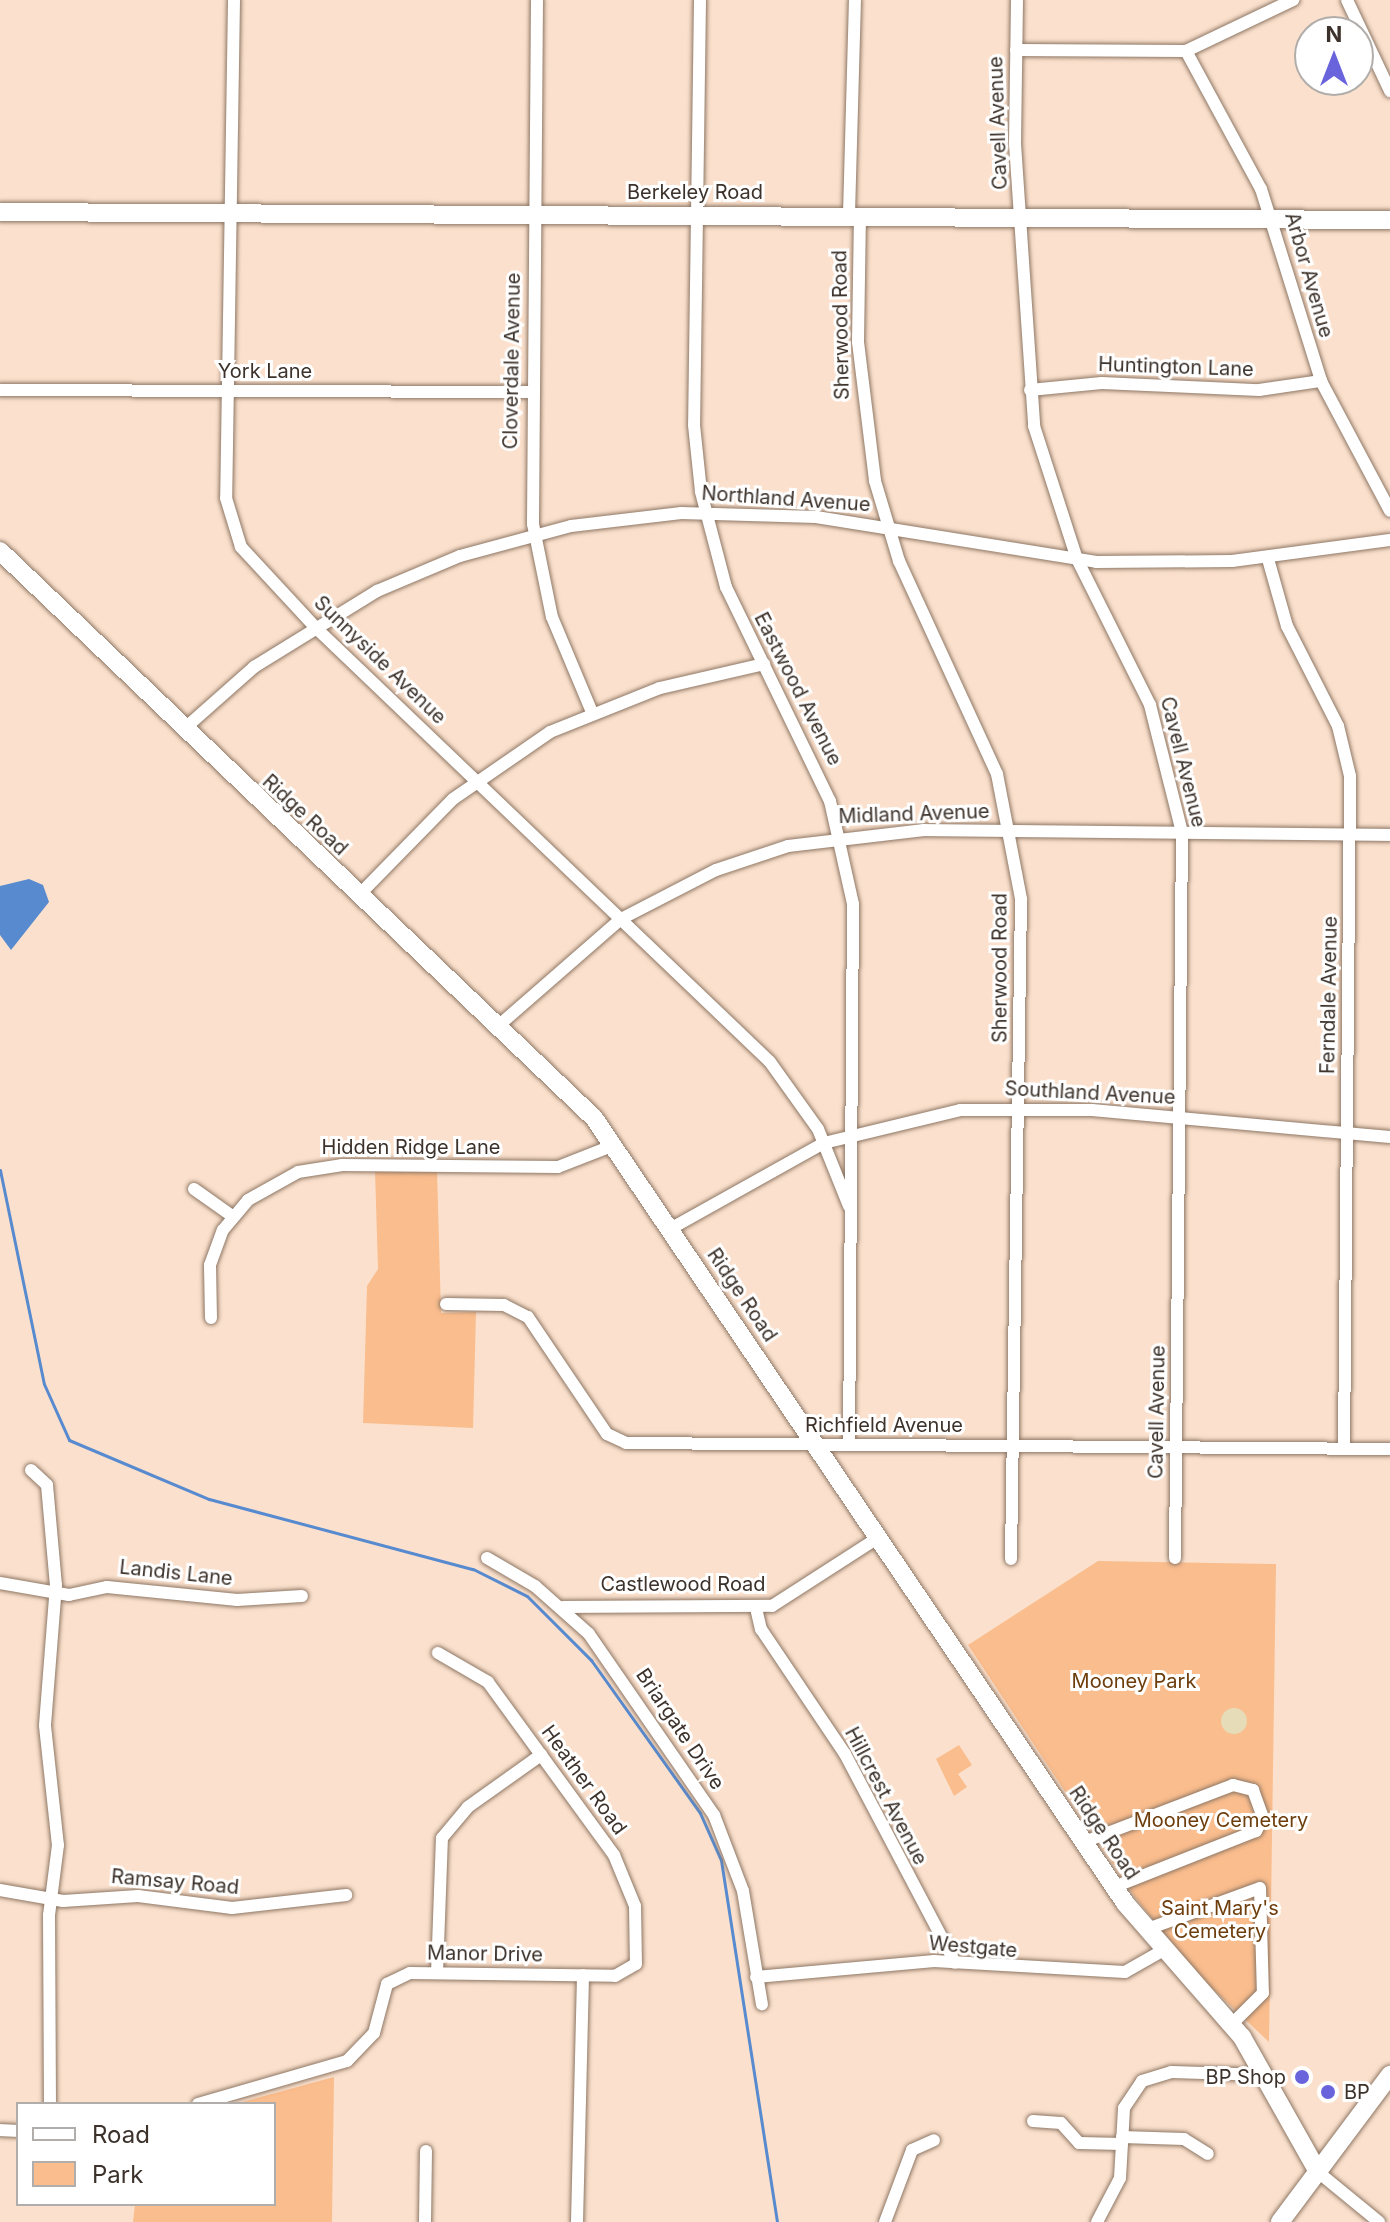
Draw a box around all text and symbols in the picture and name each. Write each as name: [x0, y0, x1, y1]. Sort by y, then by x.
north arrow: [1294, 16, 1374, 96]
text: N: [1326, 21, 1342, 47]
street label: Cavell Avenue: [984, 56, 1012, 190]
street label: Berkeley Road: [627, 180, 763, 204]
street label: Arbor Avenue: [1280, 210, 1338, 340]
street label: Sherwood Road: [828, 250, 854, 400]
street label: Cloverdale Avenue: [498, 272, 526, 450]
street label: Huntington Lane: [1098, 352, 1254, 382]
street label: York Lane: [218, 359, 312, 383]
street label: Northland Avenue: [701, 481, 871, 517]
street label: Sunnyside Avenue: [309, 591, 451, 729]
street label: Eastwood Avenue: [749, 608, 847, 770]
street label: Cavell Avenue: [1155, 694, 1211, 830]
street label: Ridge Road: [257, 769, 353, 861]
street label: Midland Avenue: [838, 799, 990, 829]
street label: Sherwood Road: [988, 893, 1012, 1043]
street label: Ferndale Avenue: [1316, 916, 1342, 1074]
street label: Southland Avenue: [1004, 1077, 1176, 1109]
street label: Hidden Ridge Lane: [322, 1135, 500, 1159]
street label: Ridge Road: [702, 1244, 782, 1346]
street label: Cavell Avenue: [1144, 1345, 1170, 1479]
street label: Richfield Avenue: [805, 1413, 963, 1437]
street label: Landis Lane: [118, 1555, 234, 1591]
street label: Castlewood Road: [600, 1572, 766, 1596]
street label: Briargate Drive: [631, 1664, 729, 1794]
park label: Mooney Park: [1072, 1669, 1196, 1693]
street label: Heather Road: [536, 1721, 632, 1839]
street label: Hillcrest Avenue: [840, 1723, 932, 1869]
street label: Ridge Road: [1064, 1782, 1144, 1884]
park label: Mooney Cemetery: [1134, 1808, 1308, 1832]
street label: Ramsay Road: [110, 1864, 240, 1900]
park label: Saint Mary's Cemetery: [1161, 1897, 1279, 1944]
street label: Westgate: [928, 1931, 1018, 1963]
street label: Manor Drive: [427, 1941, 543, 1967]
place label: BP Shop: [1206, 2065, 1286, 2089]
marker: BP Shop: [1293, 2068, 1311, 2086]
place label: BP: [1344, 2080, 1370, 2104]
marker: BP: [1319, 2083, 1337, 2101]
legend: [16, 2102, 276, 2206]
text: Road: [92, 2120, 150, 2149]
text: Park: [92, 2160, 143, 2189]

